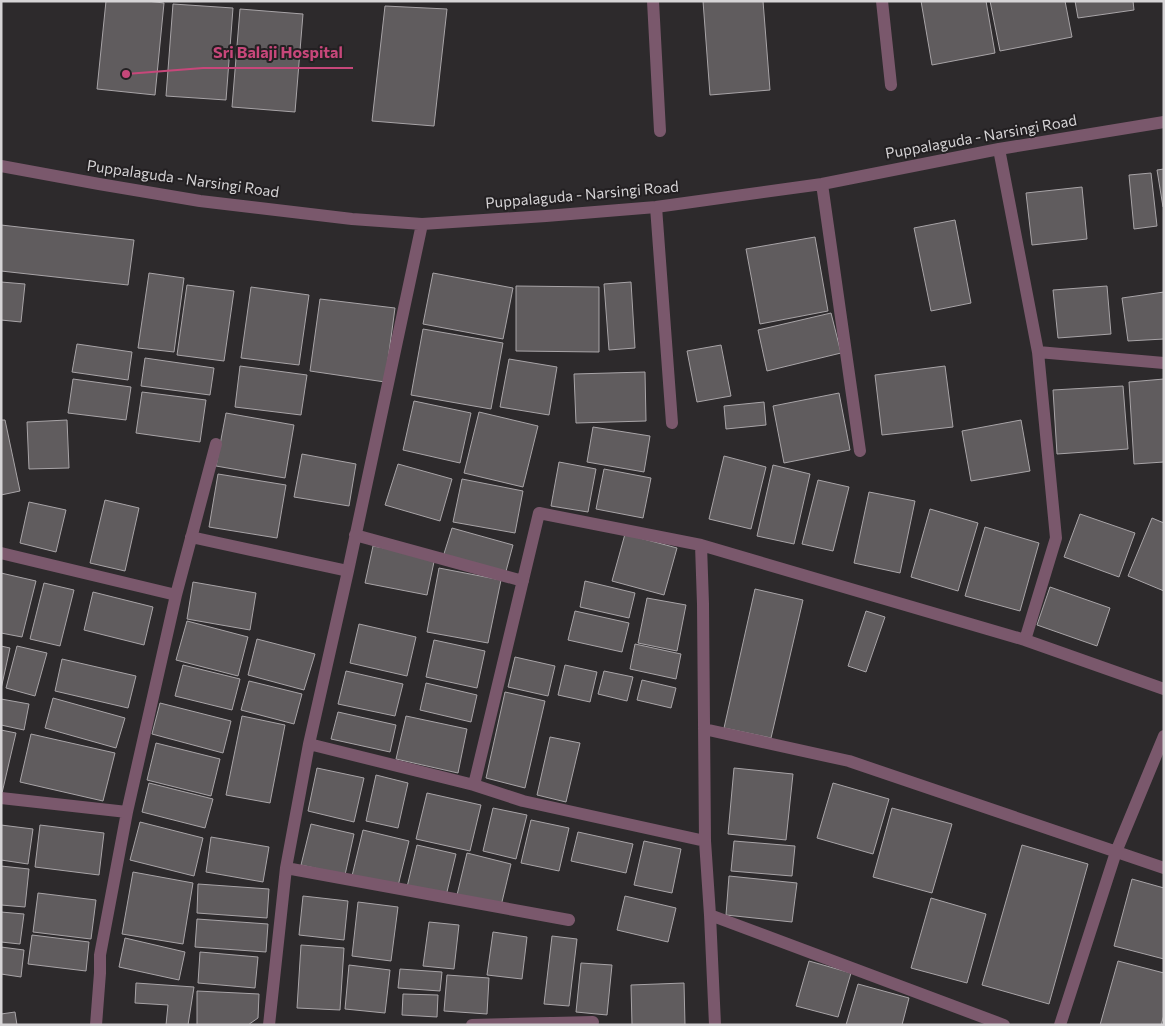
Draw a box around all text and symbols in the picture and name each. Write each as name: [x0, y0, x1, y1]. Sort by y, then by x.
callout: Sri Balaji Hospital: [203, 37, 353, 68]
text: Sri Balaji Hospital: [213, 42, 343, 61]
street label: Puppalaguda - Narsingi Road: [884, 110, 1078, 162]
street label: Puppalaguda - Narsingi Road: [86, 156, 281, 200]
street label: Puppalaguda - Narsingi Road: [484, 177, 679, 211]

